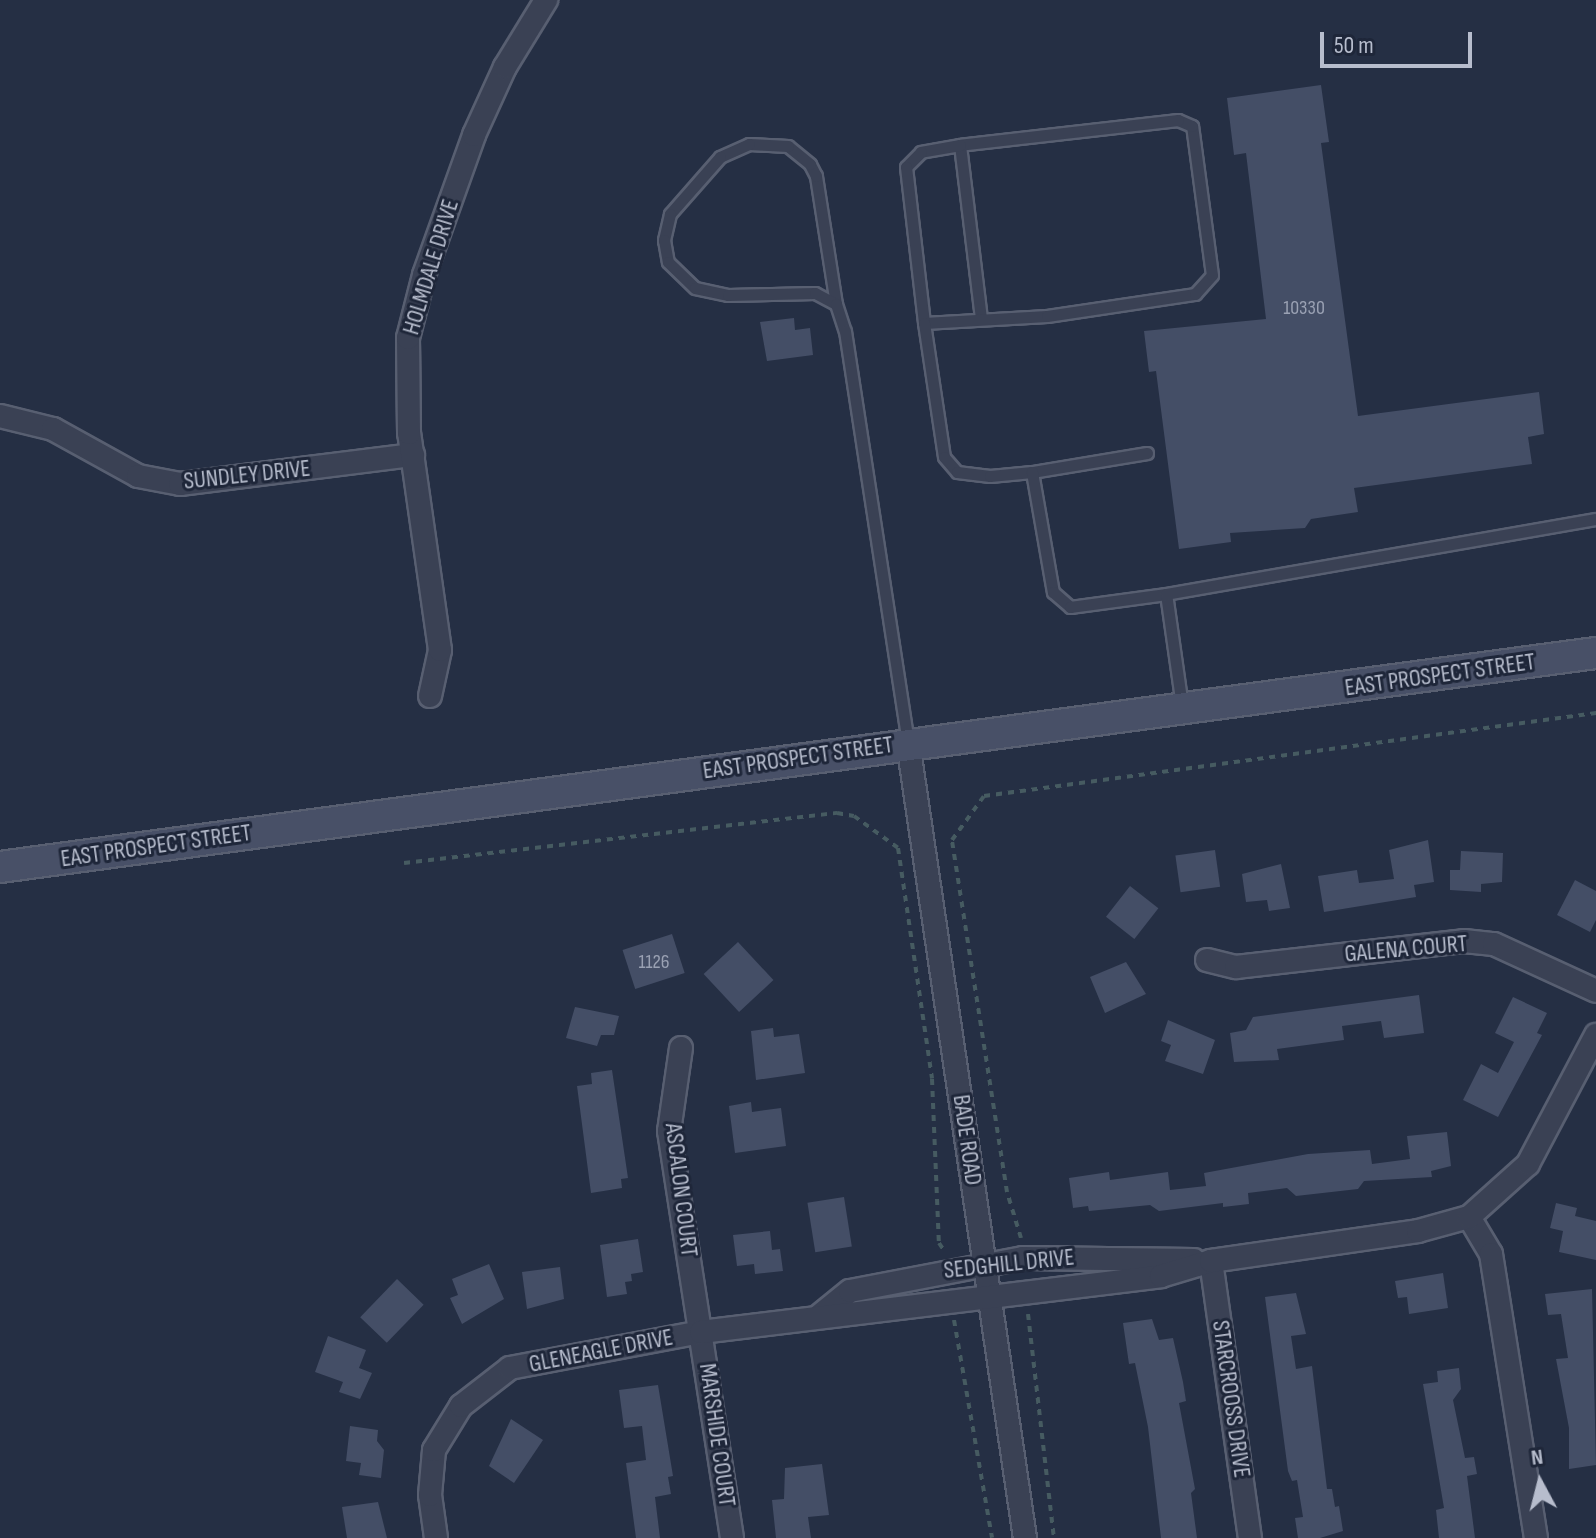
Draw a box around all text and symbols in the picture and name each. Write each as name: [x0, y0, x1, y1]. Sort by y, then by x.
scale bar: [1324, 16, 1476, 66]
text: 50 m: [1334, 31, 1374, 60]
street label: HOLMDALE DRIVE: [397, 196, 465, 338]
house number: 10330: [1283, 296, 1325, 320]
street label: SUNDLEY DRIVE: [182, 454, 312, 496]
street label: EAST PROSPECT STREET: [1343, 647, 1537, 703]
street label: EAST PROSPECT STREET: [701, 730, 895, 786]
street label: EAST PROSPECT STREET: [59, 818, 253, 874]
street label: GALENA COURT: [1343, 929, 1469, 969]
house number: 1126: [638, 950, 670, 974]
street label: BADE ROAD: [946, 1093, 988, 1187]
street label: ASCALON COURT: [659, 1121, 703, 1259]
street label: SEDGHILL DRIVE: [942, 1243, 1076, 1285]
street label: STARCROOSS DRIVE: [1206, 1318, 1256, 1480]
street label: GLENEAGLE DRIVE: [527, 1323, 675, 1379]
street label: MARSHIDE COURT: [693, 1362, 741, 1508]
north arrow: [1500, 1442, 1580, 1522]
text: N: [1530, 1444, 1544, 1472]

